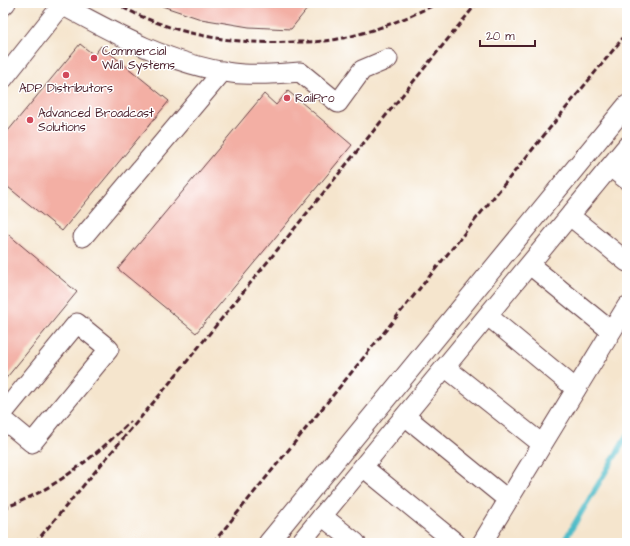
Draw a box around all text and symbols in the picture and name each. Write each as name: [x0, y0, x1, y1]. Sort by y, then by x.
scale bar: [480, 22, 535, 48]
text: 20 m: [486, 28, 515, 45]
place label: Commercial Wall Systems: [102, 43, 175, 75]
marker: Commercial Wall Systems: [89, 53, 99, 63]
marker: ADP Distributors: [61, 70, 71, 80]
place label: ADP Distributors: [19, 80, 113, 97]
place label: RailPro: [295, 90, 335, 107]
marker: RailPro: [282, 93, 292, 103]
place label: Advanced Broadcast Solutions: [38, 105, 154, 136]
marker: Advanced Broadcast Solutions: [25, 115, 35, 125]

